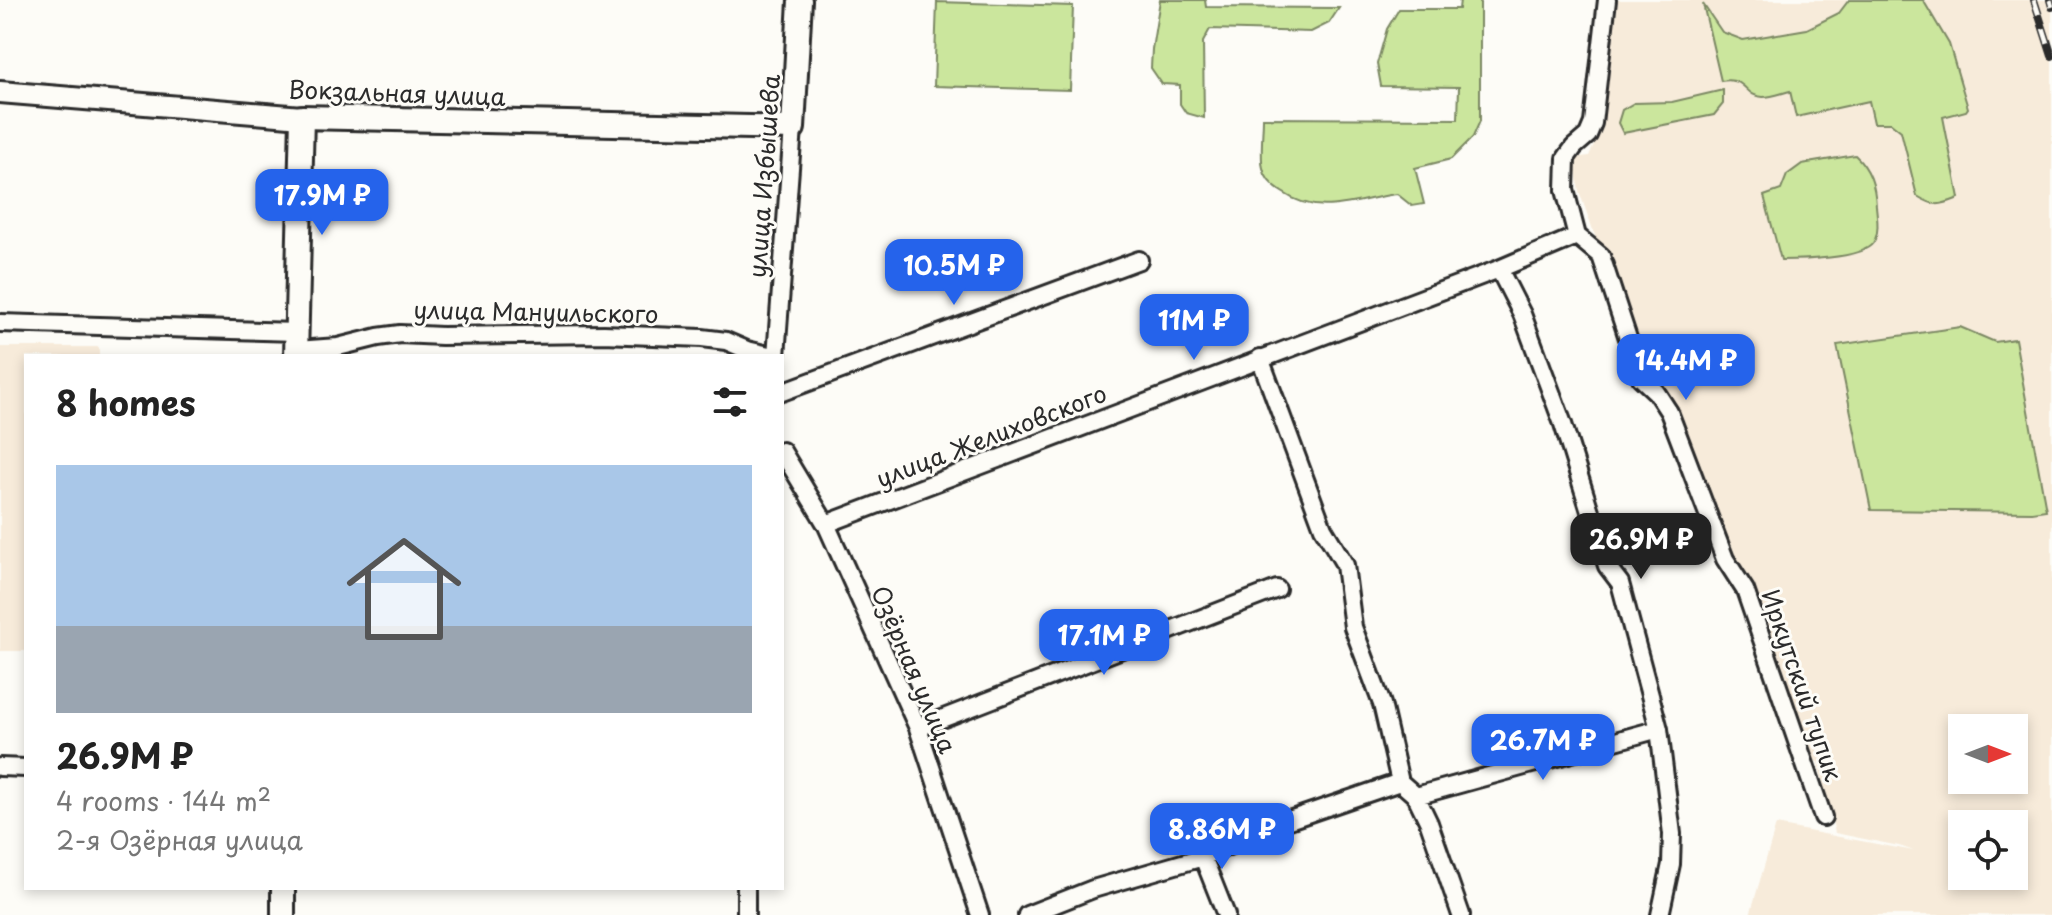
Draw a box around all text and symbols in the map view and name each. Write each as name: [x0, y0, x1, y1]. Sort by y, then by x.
street label: Вокзальная улица: [288, 70, 506, 114]
street label: улица Избышева: [738, 73, 788, 279]
pin: 17.9M ₽: [248, 169, 396, 237]
text: 17.9M ₽: [273, 175, 371, 214]
pin: 10.5M ₽: [880, 239, 1028, 307]
text: 10.5M ₽: [903, 245, 1005, 284]
street label: улица Мануильского: [413, 291, 659, 331]
pin: 11M ₽: [1138, 294, 1250, 362]
text: 11M ₽: [1158, 300, 1230, 339]
pin: 14.4M ₽: [1612, 334, 1760, 402]
text: 14.4M ₽: [1635, 340, 1737, 379]
street label: улица Желиховского: [870, 374, 1112, 496]
text: 8 homes: [56, 376, 196, 428]
icon: filters: [708, 380, 752, 424]
pin: 26.9M ₽: [1567, 513, 1715, 581]
icon: home: [332, 517, 476, 661]
text: 26.9M ₽: [1588, 519, 1694, 558]
street label: Озёрная улица: [863, 580, 967, 758]
street label: Иркутский тупик: [1753, 584, 1853, 786]
pin: 17.1M ₽: [1030, 609, 1178, 677]
text: 17.1M ₽: [1057, 615, 1151, 654]
pin: 26.7M ₽: [1469, 714, 1617, 782]
north arrow: [1948, 714, 2028, 794]
map controls: [1948, 714, 2028, 890]
text: 26.7M ₽: [1490, 720, 1596, 759]
text: 26.9M ₽: [56, 729, 194, 781]
text: 4 rooms · 144 m²: [56, 781, 271, 820]
pin: 8.86M ₽: [1148, 803, 1296, 871]
text: 8.86M ₽: [1168, 809, 1276, 848]
button: locate: [1948, 810, 2028, 890]
text: 2-я Озёрная улица: [56, 820, 303, 859]

